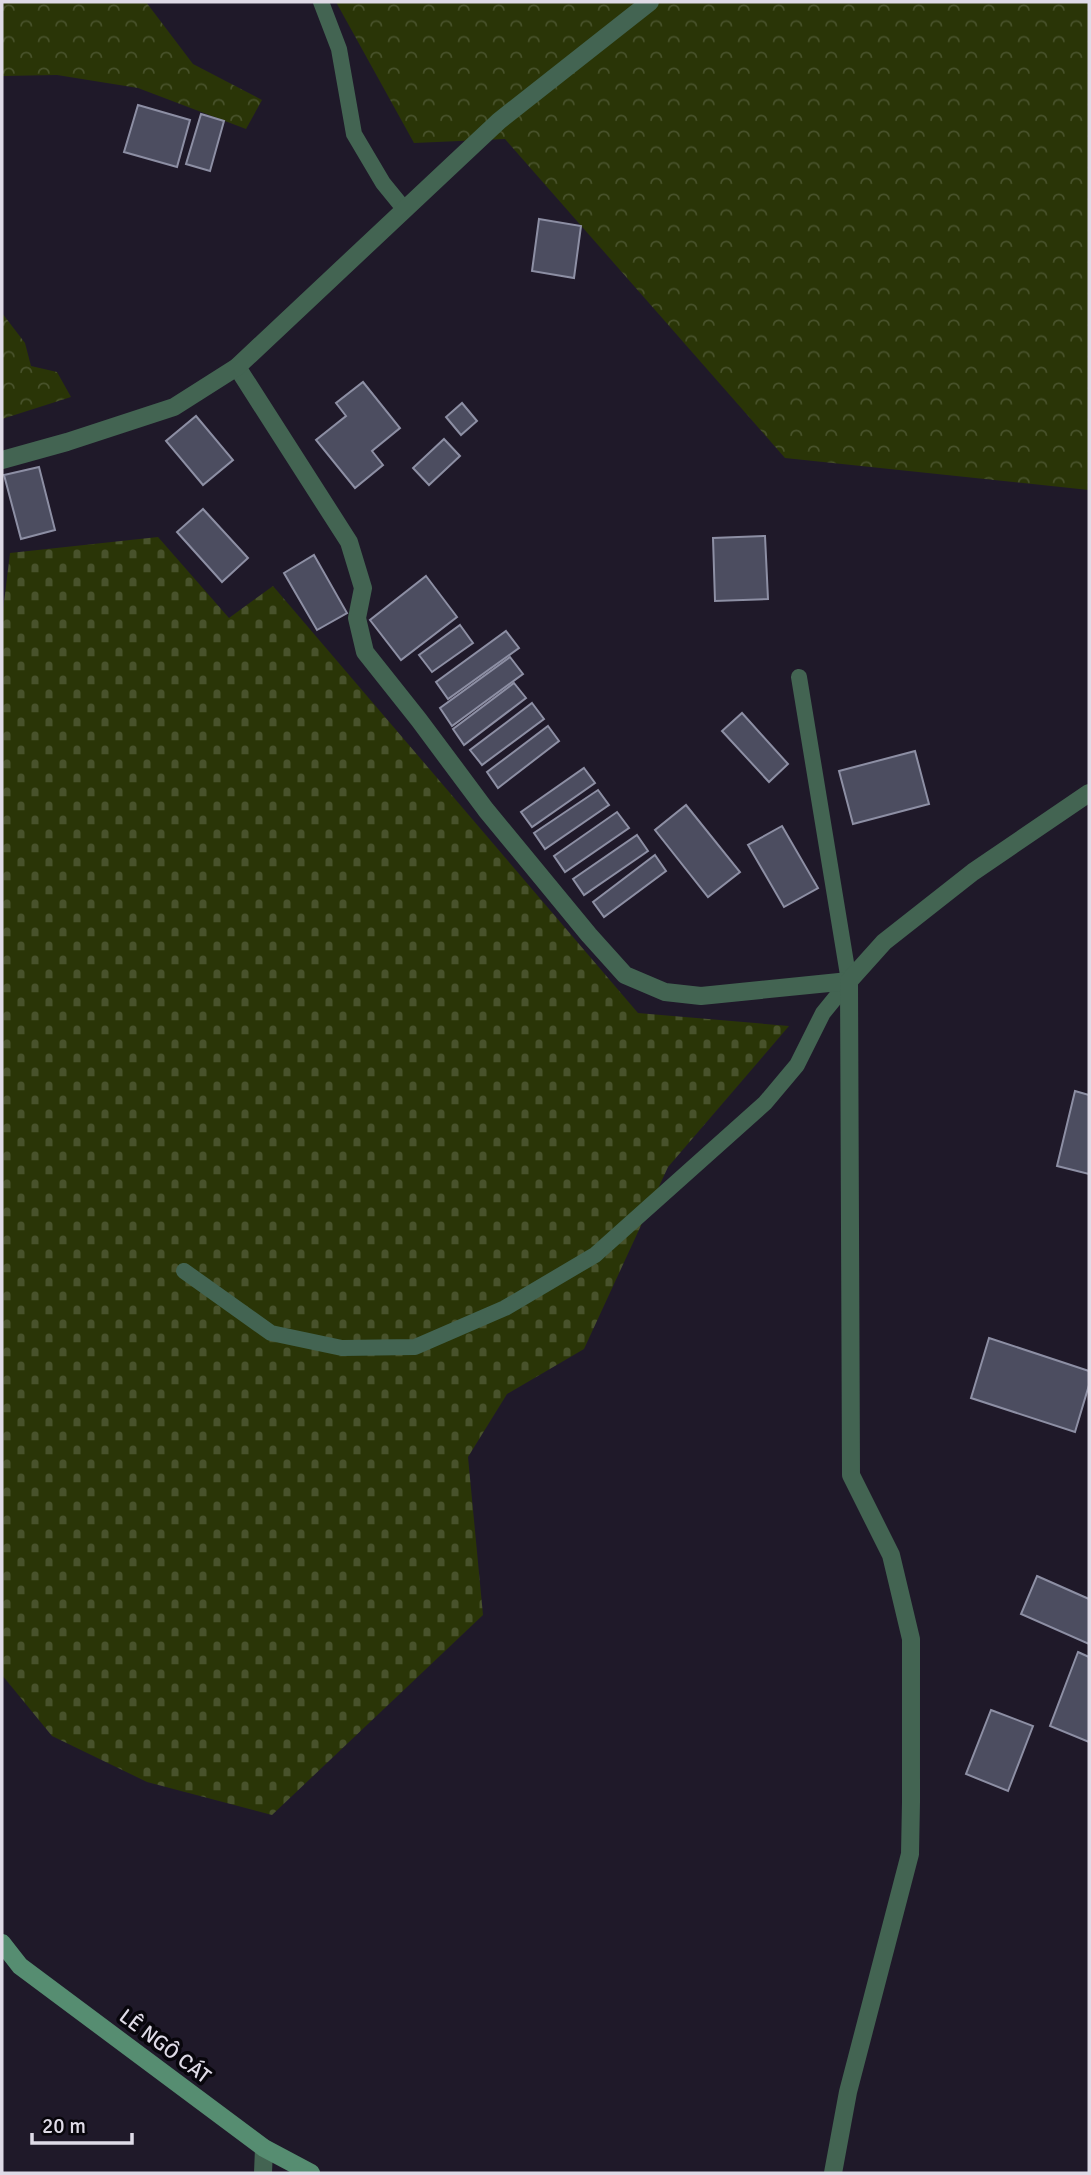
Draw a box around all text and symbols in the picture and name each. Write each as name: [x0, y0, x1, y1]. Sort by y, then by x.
street label: LÊ NGÔ CÁT: [114, 2003, 217, 2089]
scale bar: [32, 2102, 131, 2146]
text: 20 m: [42, 2113, 86, 2139]

